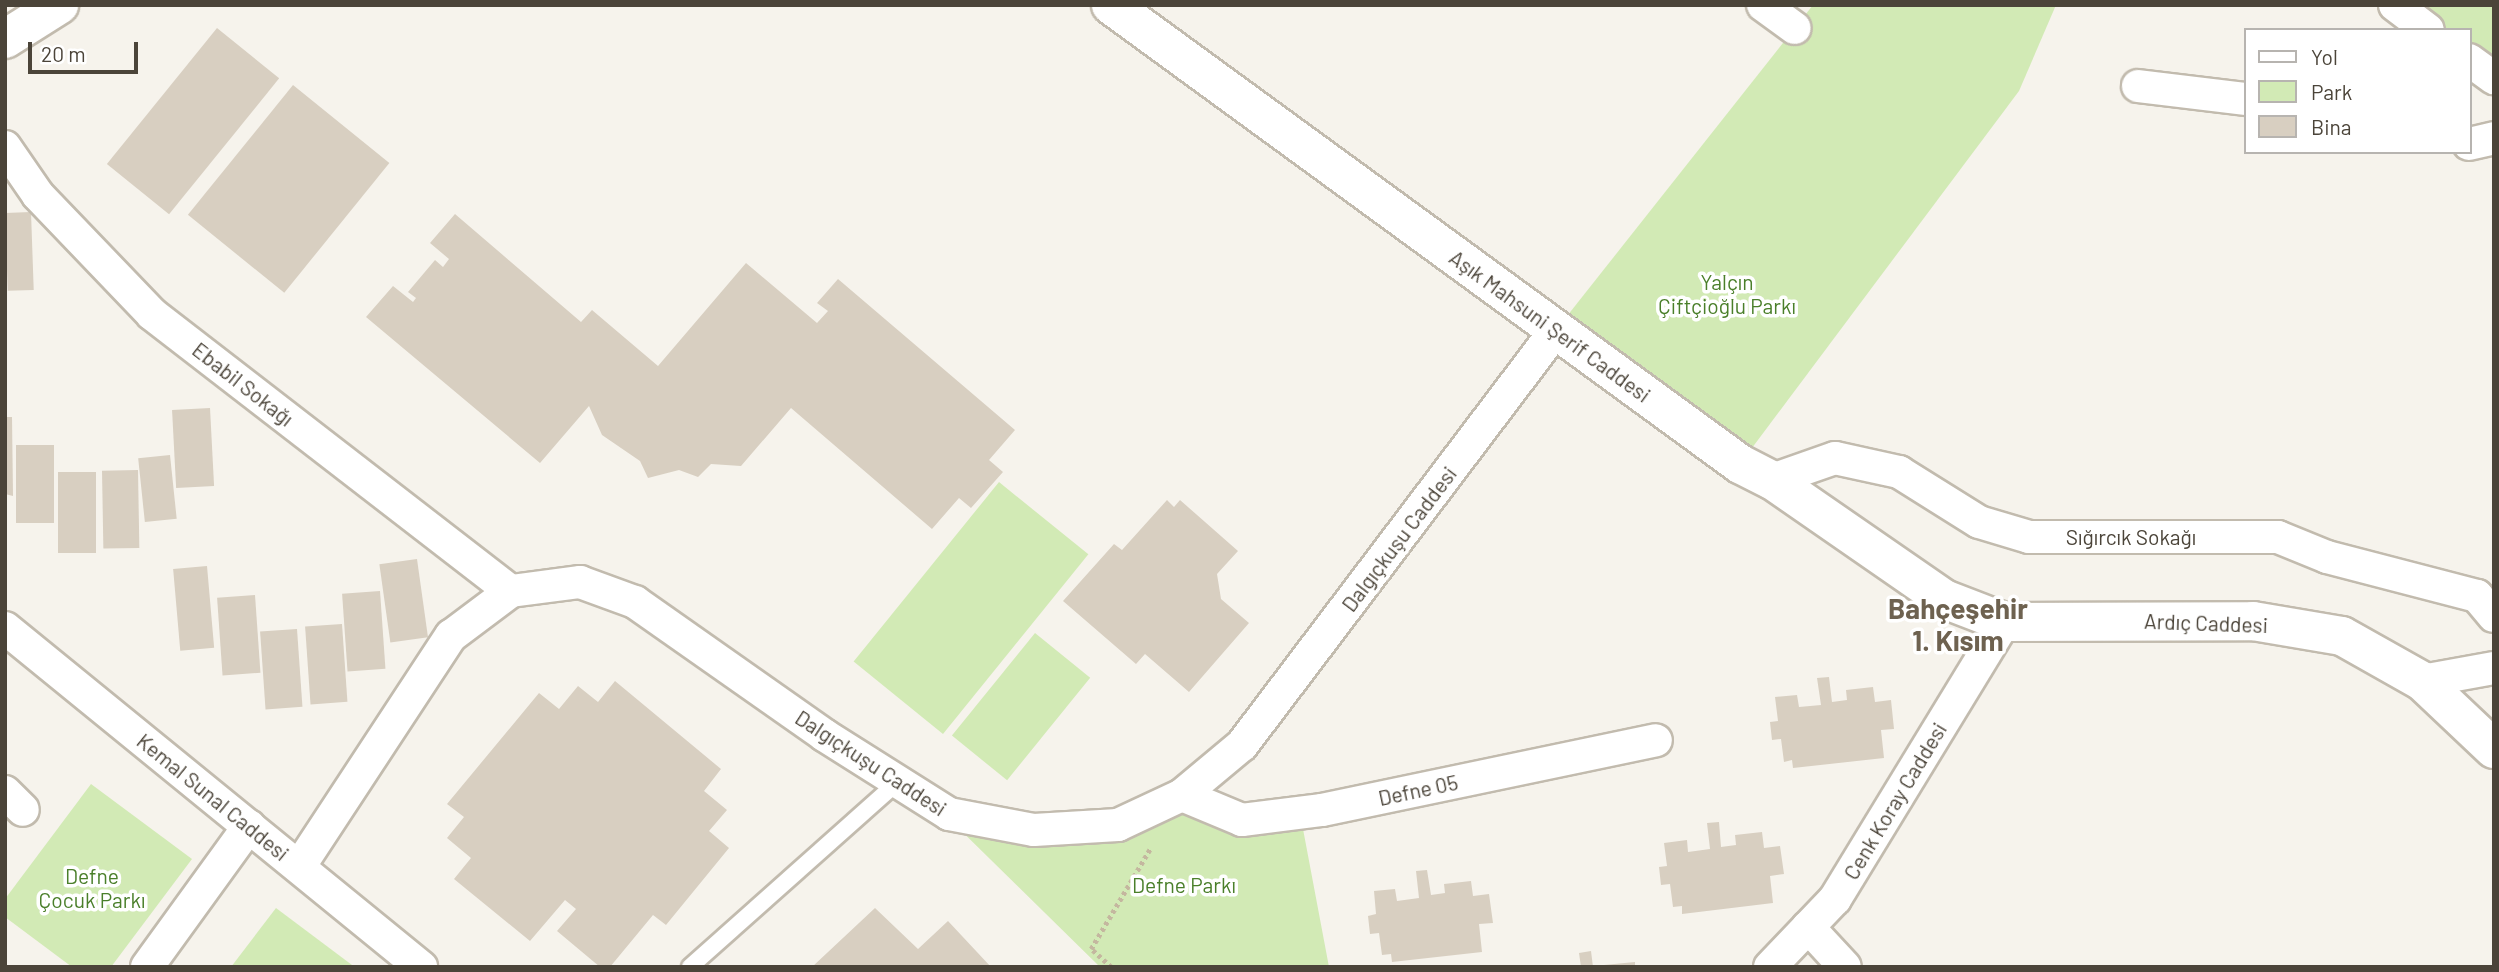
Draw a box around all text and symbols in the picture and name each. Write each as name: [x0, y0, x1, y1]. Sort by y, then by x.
scale bar: [32, 28, 142, 72]
legend: [2244, 28, 2471, 154]
text: 20 m: [41, 41, 86, 66]
text: Yol: [2311, 44, 2338, 69]
text: Park: [2311, 79, 2352, 104]
text: Bina: [2311, 114, 2352, 139]
street label: Aşık Mahsuni Şerif Caddesi: [1445, 245, 1655, 407]
park label: Yalçın Çiftçioğlu Parkı: [1658, 269, 1796, 319]
street label: Ebabil Sokağı: [187, 337, 299, 431]
street label: Dalgıçkuşu Caddesi: [1336, 461, 1462, 617]
street label: Sığırcık Sokağı: [2066, 524, 2196, 550]
district label: Bahçeşehir 1. Kısım: [1888, 591, 2028, 657]
street label: Ardıç Caddesi: [2144, 608, 2268, 638]
street label: Dalgıçkuşu Caddesi: [791, 705, 951, 821]
street label: Cenk Koray Caddesi: [1838, 718, 1952, 884]
street label: Kemal Sunal Caddesi: [132, 728, 294, 866]
street label: Defne 05: [1376, 769, 1460, 811]
park label: Defne Çocuk Parkı: [39, 863, 145, 913]
park label: Defne Parkı: [1132, 872, 1236, 898]

